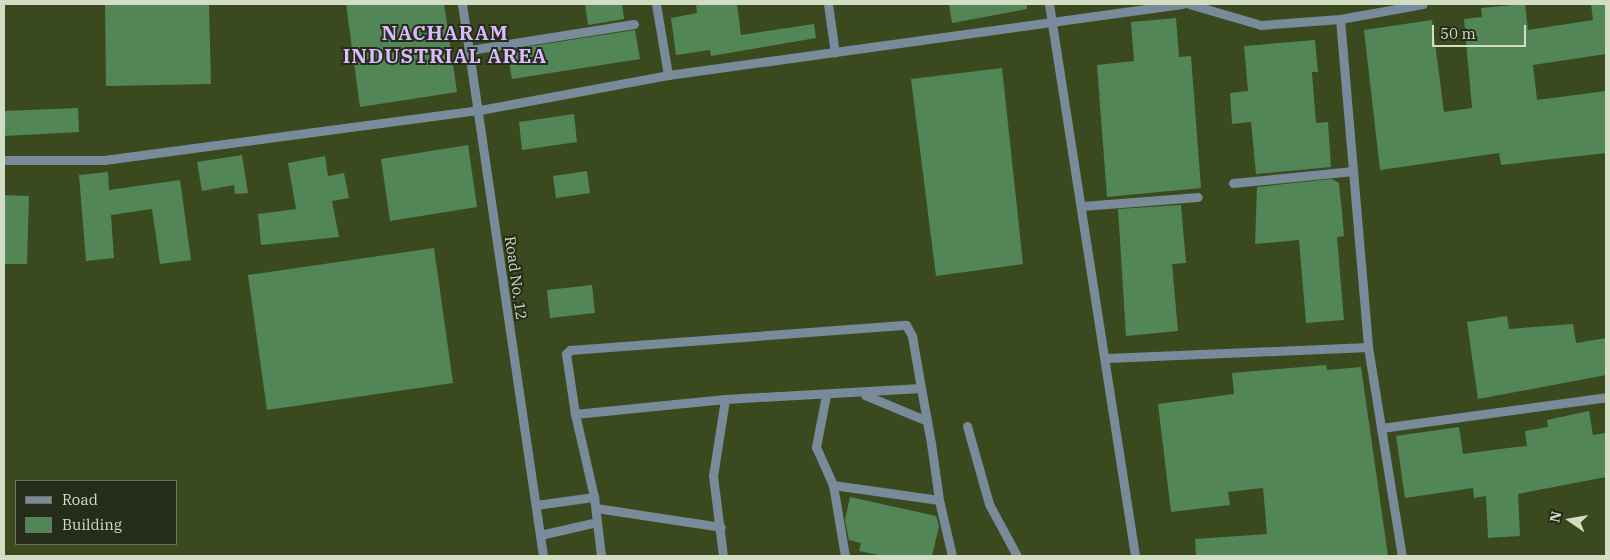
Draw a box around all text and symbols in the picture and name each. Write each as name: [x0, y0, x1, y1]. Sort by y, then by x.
scale bar: [1435, 15, 1529, 47]
district label: NACHARAM INDUSTRIAL AREA: [341, 20, 549, 67]
text: 50 m: [1440, 24, 1476, 43]
street label: Road No. 12: [501, 235, 531, 321]
legend: [15, 480, 178, 545]
text: Road: [62, 490, 98, 509]
north arrow: [1545, 495, 1595, 545]
text: N: [1545, 509, 1565, 524]
text: Building: [62, 515, 122, 534]

